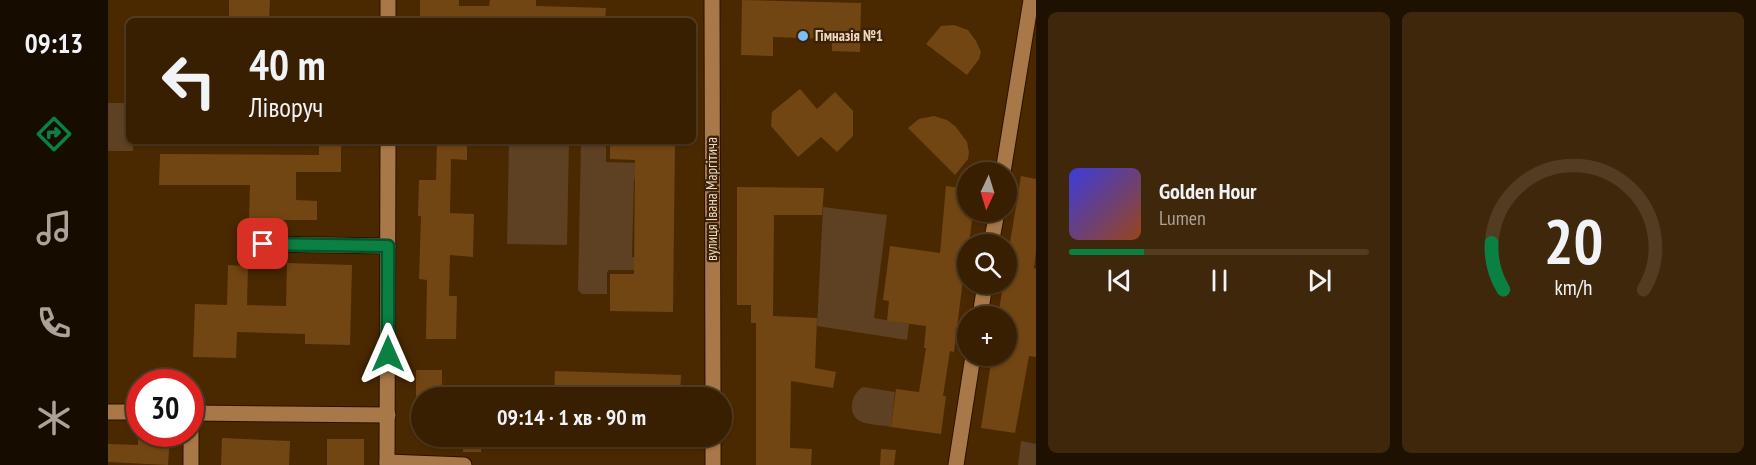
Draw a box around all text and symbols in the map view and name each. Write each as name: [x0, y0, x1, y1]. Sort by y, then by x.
text: 09:13: [25, 26, 83, 60]
place label: Гімназія №1: [815, 26, 883, 45]
marker: Гімназія №1: [796, 29, 810, 43]
text: 40 m: [249, 37, 326, 92]
icon: left: [150, 42, 228, 120]
text: Ліворуч: [249, 90, 323, 124]
icon: directions: [33, 113, 75, 155]
street label: вулиця Івана Маргітича: [702, 137, 721, 261]
north arrow: [957, 162, 1017, 222]
map controls: [957, 162, 1017, 366]
text: Golden Hour: [1159, 177, 1257, 205]
text: 20: [1543, 200, 1603, 281]
text: Lumen: [1159, 205, 1206, 231]
icon: music: [33, 207, 75, 249]
pin: [237, 218, 288, 269]
icon: arrive: [246, 227, 279, 260]
button: search: [957, 234, 1017, 294]
icon: previous: [1103, 264, 1136, 297]
icon: pause: [1203, 264, 1236, 297]
icon: next: [1303, 264, 1336, 297]
text: km/h: [1554, 273, 1592, 301]
icon: phone: [33, 302, 75, 344]
button: +: [957, 306, 1017, 366]
position arrow: [356, 322, 420, 386]
speed limit sign: 30: [126, 369, 204, 447]
icon: climate: [33, 397, 75, 439]
text: 09:14 · 1 хв · 90 m: [497, 403, 646, 431]

